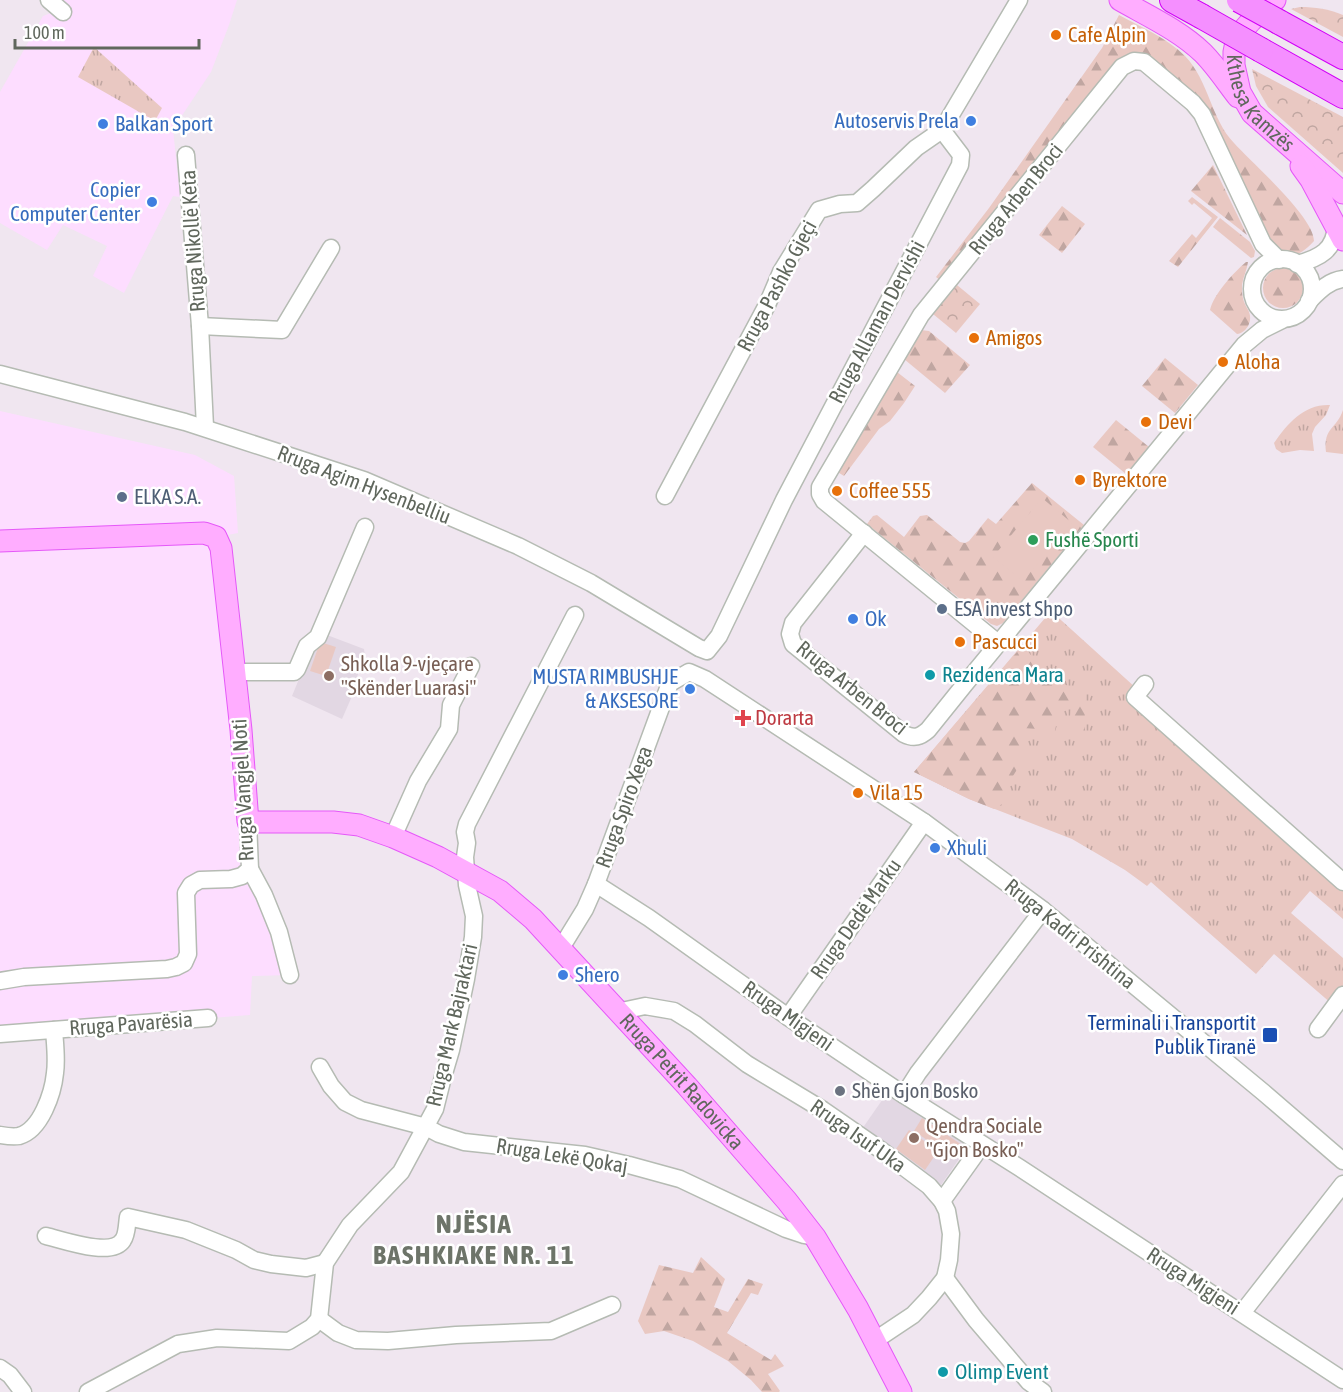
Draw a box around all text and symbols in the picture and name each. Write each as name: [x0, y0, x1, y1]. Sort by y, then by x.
scale bar: [15, 12, 200, 50]
text: 100 m: [24, 22, 65, 43]
place label: Cafe Alpin: [1068, 22, 1146, 46]
marker: Cafe Alpin: [1049, 28, 1063, 42]
street label: Kthesa Kamzës: [1223, 54, 1300, 156]
place label: Autoservis Prela: [835, 108, 959, 132]
place label: Balkan Sport: [115, 111, 213, 135]
marker: Autoservis Prela: [964, 114, 978, 128]
marker: Balkan Sport: [96, 117, 110, 131]
street label: Rruga Arben Broci: [963, 138, 1067, 259]
street label: Rruga Nikollë Keta: [175, 169, 209, 313]
place label: Copier Computer Center: [10, 177, 141, 225]
marker: Copier Computer Center: [145, 195, 159, 209]
street label: Rruga Pashko Gjeçi: [732, 216, 821, 355]
street label: Rruga Allaman Dervishi: [823, 236, 929, 407]
place label: Amigos: [986, 325, 1042, 349]
marker: Amigos: [967, 331, 981, 345]
place label: Aloha: [1235, 349, 1280, 373]
marker: Aloha: [1216, 355, 1230, 369]
place label: Devi: [1158, 409, 1193, 433]
marker: Devi: [1139, 415, 1153, 429]
street label: Rruga Agim Hysenbelliu: [274, 440, 454, 528]
place label: Byrektore: [1092, 467, 1167, 491]
marker: Byrektore: [1073, 473, 1087, 487]
place label: Coffee 555: [849, 478, 931, 502]
place label: ELKA S.A.: [134, 484, 201, 508]
marker: Coffee 555: [830, 484, 844, 498]
marker: ELKA S.A.: [115, 490, 129, 504]
place label: Fushë Sporti: [1045, 527, 1139, 551]
marker: Fushë Sporti: [1026, 533, 1040, 547]
place label: ESA invest Shpo: [954, 596, 1073, 620]
marker: ESA invest Shpo: [935, 602, 949, 616]
place label: Ok: [865, 606, 887, 630]
marker: Ok: [846, 612, 860, 626]
place label: Pascucci: [972, 629, 1037, 653]
street label: Rruga Arben Broci: [792, 635, 913, 739]
marker: Pascucci: [953, 635, 967, 649]
place label: Shkolla 9-vjeçare "Skënder Luarasi": [341, 651, 477, 699]
place label: Rezidenca Mara: [942, 662, 1064, 686]
place label: MUSTA RIMBUSHJE & AKSESORE: [532, 664, 678, 712]
marker: Rezidenca Mara: [923, 668, 937, 682]
marker: Shkolla 9-vjeçare "Skënder Luarasi": [322, 669, 336, 683]
marker: MUSTA RIMBUSHJE & AKSESORE: [683, 682, 697, 696]
place label: Dorarta: [755, 705, 814, 729]
marker: Dorarta: [736, 711, 750, 725]
street label: Rruga Vangjel Noti: [226, 718, 258, 862]
street label: Rruga Spiro Xega: [590, 743, 656, 871]
place label: Vila 15: [870, 780, 923, 804]
marker: Vila 15: [851, 786, 865, 800]
place label: Xhuli: [947, 835, 987, 859]
marker: Xhuli: [928, 841, 942, 855]
street label: Rruga Dedë Marku: [805, 854, 905, 983]
street label: Rruga Kadri Prishtina: [1000, 873, 1141, 993]
street label: Rruga Mark Bajraktari: [421, 941, 481, 1109]
place label: Shero: [575, 962, 620, 986]
marker: Shero: [556, 968, 570, 982]
street label: Rruga Migjeni: [739, 975, 839, 1055]
street label: Rruga Pavarësia: [68, 1007, 193, 1039]
street label: Rruga Petrit Radovicka: [615, 1008, 749, 1154]
place label: Terminali i Transportit Publik Tiranë: [1088, 1010, 1256, 1058]
marker: Terminali i Transportit Publik Tiranë: [1261, 1026, 1279, 1044]
place label: Shën Gjon Bosko: [852, 1078, 978, 1102]
marker: Shën Gjon Bosko: [833, 1084, 847, 1098]
street label: Rruga Isuf Uka: [806, 1093, 911, 1177]
place label: Qendra Sociale "Gjon Bosko": [926, 1113, 1042, 1161]
marker: Qendra Sociale "Gjon Bosko": [907, 1131, 921, 1145]
street label: Rruga Lekë Qokaj: [495, 1133, 630, 1177]
district label: NJËSIA BASHKIAKE NR. 11: [373, 1208, 575, 1270]
street label: Rruga Migjeni: [1143, 1241, 1244, 1319]
place label: Olimp Event: [955, 1359, 1049, 1383]
marker: Olimp Event: [936, 1365, 950, 1379]

